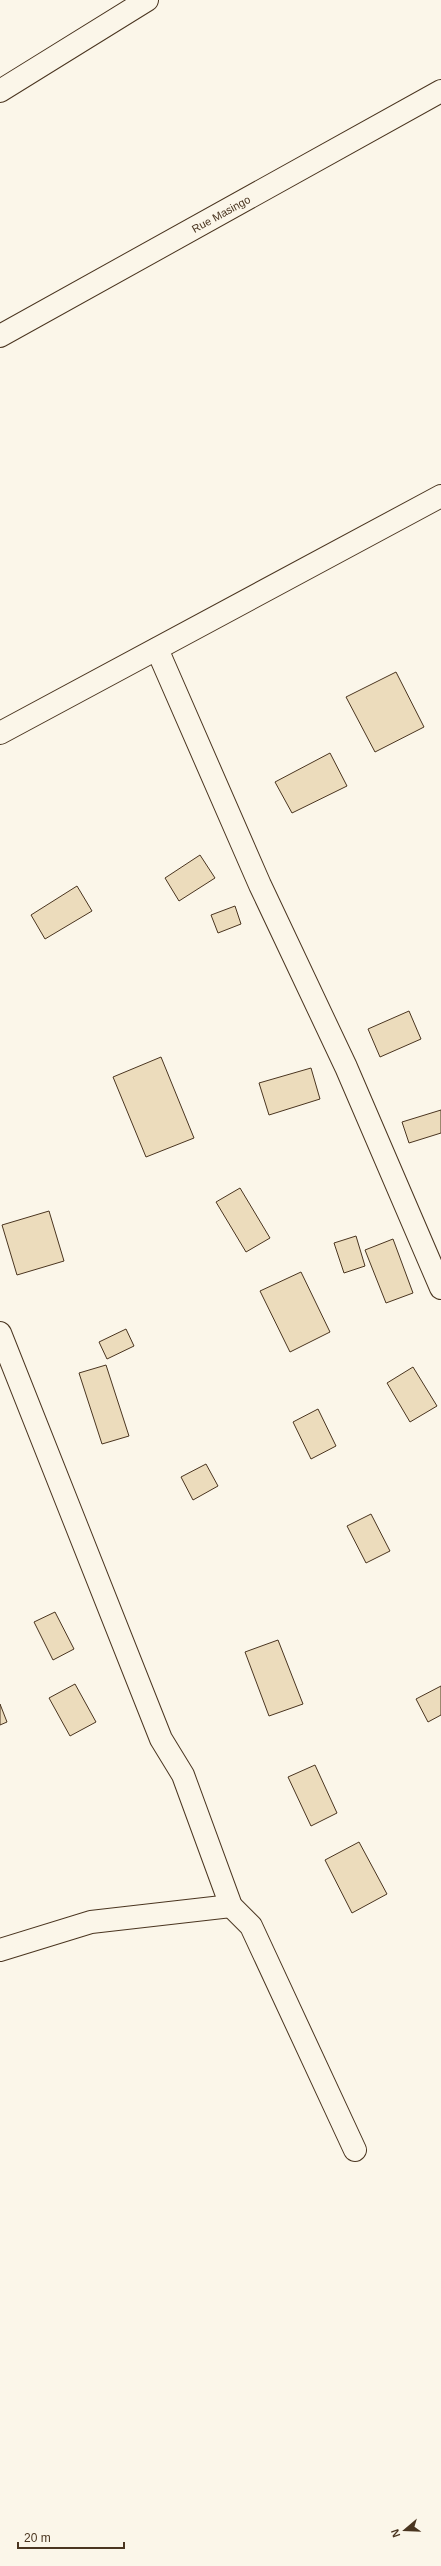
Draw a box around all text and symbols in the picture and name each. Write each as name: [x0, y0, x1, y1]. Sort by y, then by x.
street label: Rue Masingo: [190, 193, 252, 235]
north arrow: [385, 2510, 425, 2550]
scale bar: [18, 2524, 124, 2550]
text: N: [389, 2527, 403, 2539]
text: 20 m: [24, 2531, 51, 2545]

